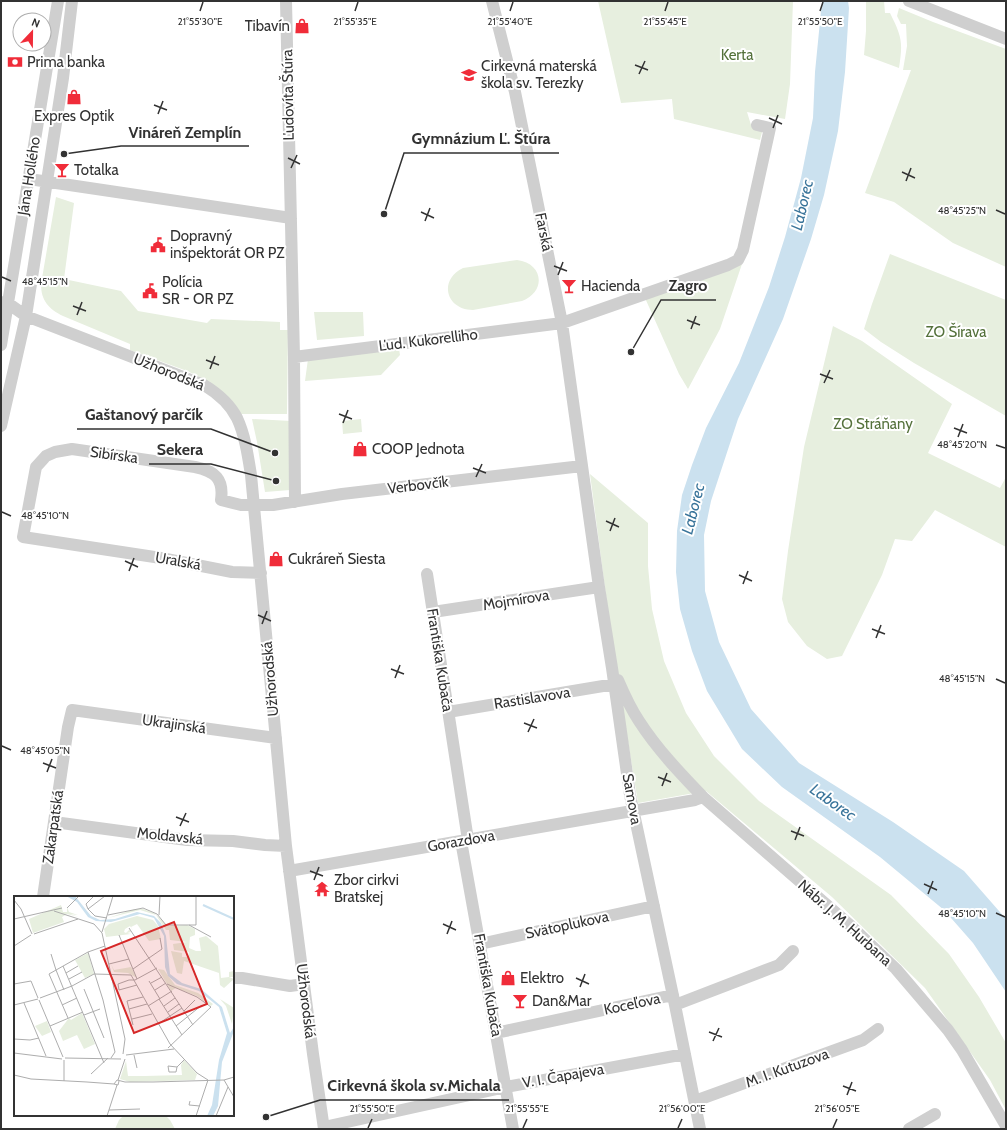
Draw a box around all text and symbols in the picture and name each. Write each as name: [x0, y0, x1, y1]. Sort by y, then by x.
north arrow: [12, 12, 52, 52]
text: N: [30, 15, 42, 31]
text: 21°55'30"E: [177, 15, 223, 28]
text: 21°55'35"E: [333, 15, 377, 28]
text: 21°55'40"E: [487, 15, 533, 28]
text: 21°55'45"E: [643, 15, 687, 28]
text: 21°55'50"E: [797, 15, 843, 28]
place label: Tibavín: [245, 17, 290, 35]
shop icon: Tibavín: [293, 17, 311, 35]
park label: Kerta: [721, 46, 754, 64]
street label: Ľudovíta Štúra: [277, 48, 298, 141]
bank icon: Prima banka: [6, 53, 24, 71]
place label: Prima banka: [27, 53, 106, 71]
place label: Cirkevná materská škola sv. Terezky: [481, 57, 597, 92]
school or university icon: Cirkevná materská škola sv. Terezky: [460, 66, 478, 84]
shop icon: Expres Optik: [65, 88, 83, 106]
place label: Expres Optik: [34, 107, 114, 125]
callout: Vináreň Zemplín: [121, 118, 249, 146]
text: Vináreň Zemplín: [129, 123, 241, 142]
callout: Gymnázium Ľ. Štúra: [404, 125, 559, 153]
text: Gymnázium Ľ. Štúra: [411, 129, 551, 148]
street label: Jána Hollého: [14, 135, 44, 218]
bar icon: Totalka: [53, 161, 71, 179]
place label: Totalka: [74, 161, 119, 179]
water label: Laborec: [787, 177, 817, 232]
text: 48°45'25"N: [938, 204, 986, 217]
street label: Farská: [531, 211, 557, 254]
place label: Dopravný inšpektorát OR PZ: [170, 227, 285, 262]
public building icon: Dopravný inšpektorát OR PZ: [149, 236, 167, 254]
callout: Zagro: [661, 272, 716, 300]
place label: Polícia SR - OR PZ: [162, 273, 234, 308]
text: 48°45'15"N: [22, 275, 68, 288]
text: Zagro: [669, 276, 707, 295]
bar icon: Hacienda: [560, 277, 578, 295]
place label: Hacienda: [581, 277, 641, 295]
public building icon: Polícia SR - OR PZ: [141, 282, 159, 300]
park label: ZO Šírava: [926, 322, 987, 341]
street label: Ľud. Kukorelliho: [377, 325, 479, 355]
street label: Užhorodská: [131, 350, 208, 395]
callout: Gaštanový parčík: [77, 401, 211, 429]
text: Gaštanový parčík: [85, 405, 203, 424]
park label: ZO Stráňany: [833, 415, 913, 433]
callout: Sekera: [149, 436, 211, 464]
text: 48°45'20"N: [937, 438, 987, 451]
text: Sekera: [157, 440, 203, 459]
shop icon: COOP Jednota: [351, 440, 369, 458]
place label: COOP Jednota: [372, 440, 465, 458]
street label: Sibírska: [89, 443, 140, 467]
street label: Verbovčík: [387, 472, 450, 498]
water label: Laborec: [678, 481, 709, 536]
text: 48°45'10"N: [21, 509, 69, 522]
street label: Uralská: [154, 548, 203, 574]
shop icon: Cukráreň Siesta: [267, 550, 285, 568]
place label: Cukráreň Siesta: [288, 550, 386, 568]
street label: Mojmírova: [482, 586, 551, 614]
street label: Františka Kubača: [423, 607, 457, 714]
street label: Užhorodská: [258, 640, 282, 717]
text: 48°45'15"N: [939, 672, 985, 685]
street label: Rastislavova: [492, 683, 572, 713]
street label: Ukrajinská: [141, 711, 208, 737]
text: 48°45'05"N: [20, 744, 70, 757]
street label: Samova: [619, 772, 645, 827]
water label: Laborec: [806, 779, 860, 825]
street label: Zakarpatská: [39, 788, 67, 865]
street label: Moldavská: [136, 824, 205, 849]
street label: Gorazdova: [426, 826, 497, 856]
place label: Zbor cirkvi Bratskej: [334, 871, 399, 906]
street label: Nábr. J. M. Hurbana: [794, 876, 896, 970]
temple icon: Zbor cirkvi Bratskej: [313, 880, 331, 898]
inset map: [14, 896, 234, 1116]
street label: Svätoplukova: [524, 907, 611, 943]
text: 48°45'10"N: [938, 907, 986, 920]
street label: Františka Kubača: [470, 932, 506, 1039]
street label: Užhorodská: [292, 963, 320, 1040]
shop icon: Elektro: [499, 969, 517, 987]
place label: Elektro: [520, 969, 564, 987]
street label: Koceľova: [602, 989, 663, 1019]
bar icon: Dan&Mar: [511, 992, 529, 1010]
place label: Dan&Mar: [532, 992, 592, 1010]
street label: M. I. Kutuzova: [743, 1044, 832, 1091]
street label: V. I. Čapajeva: [521, 1059, 606, 1092]
callout: Cirkevná škola sv.Michala: [320, 1072, 509, 1100]
text: Cirkevná škola sv.Michala: [327, 1076, 501, 1095]
text: 21°55'50"E: [349, 1102, 395, 1115]
text: 21°55'55"E: [505, 1102, 549, 1115]
text: 21°56'00"E: [659, 1102, 706, 1115]
text: 21°56'05"E: [814, 1102, 860, 1115]

